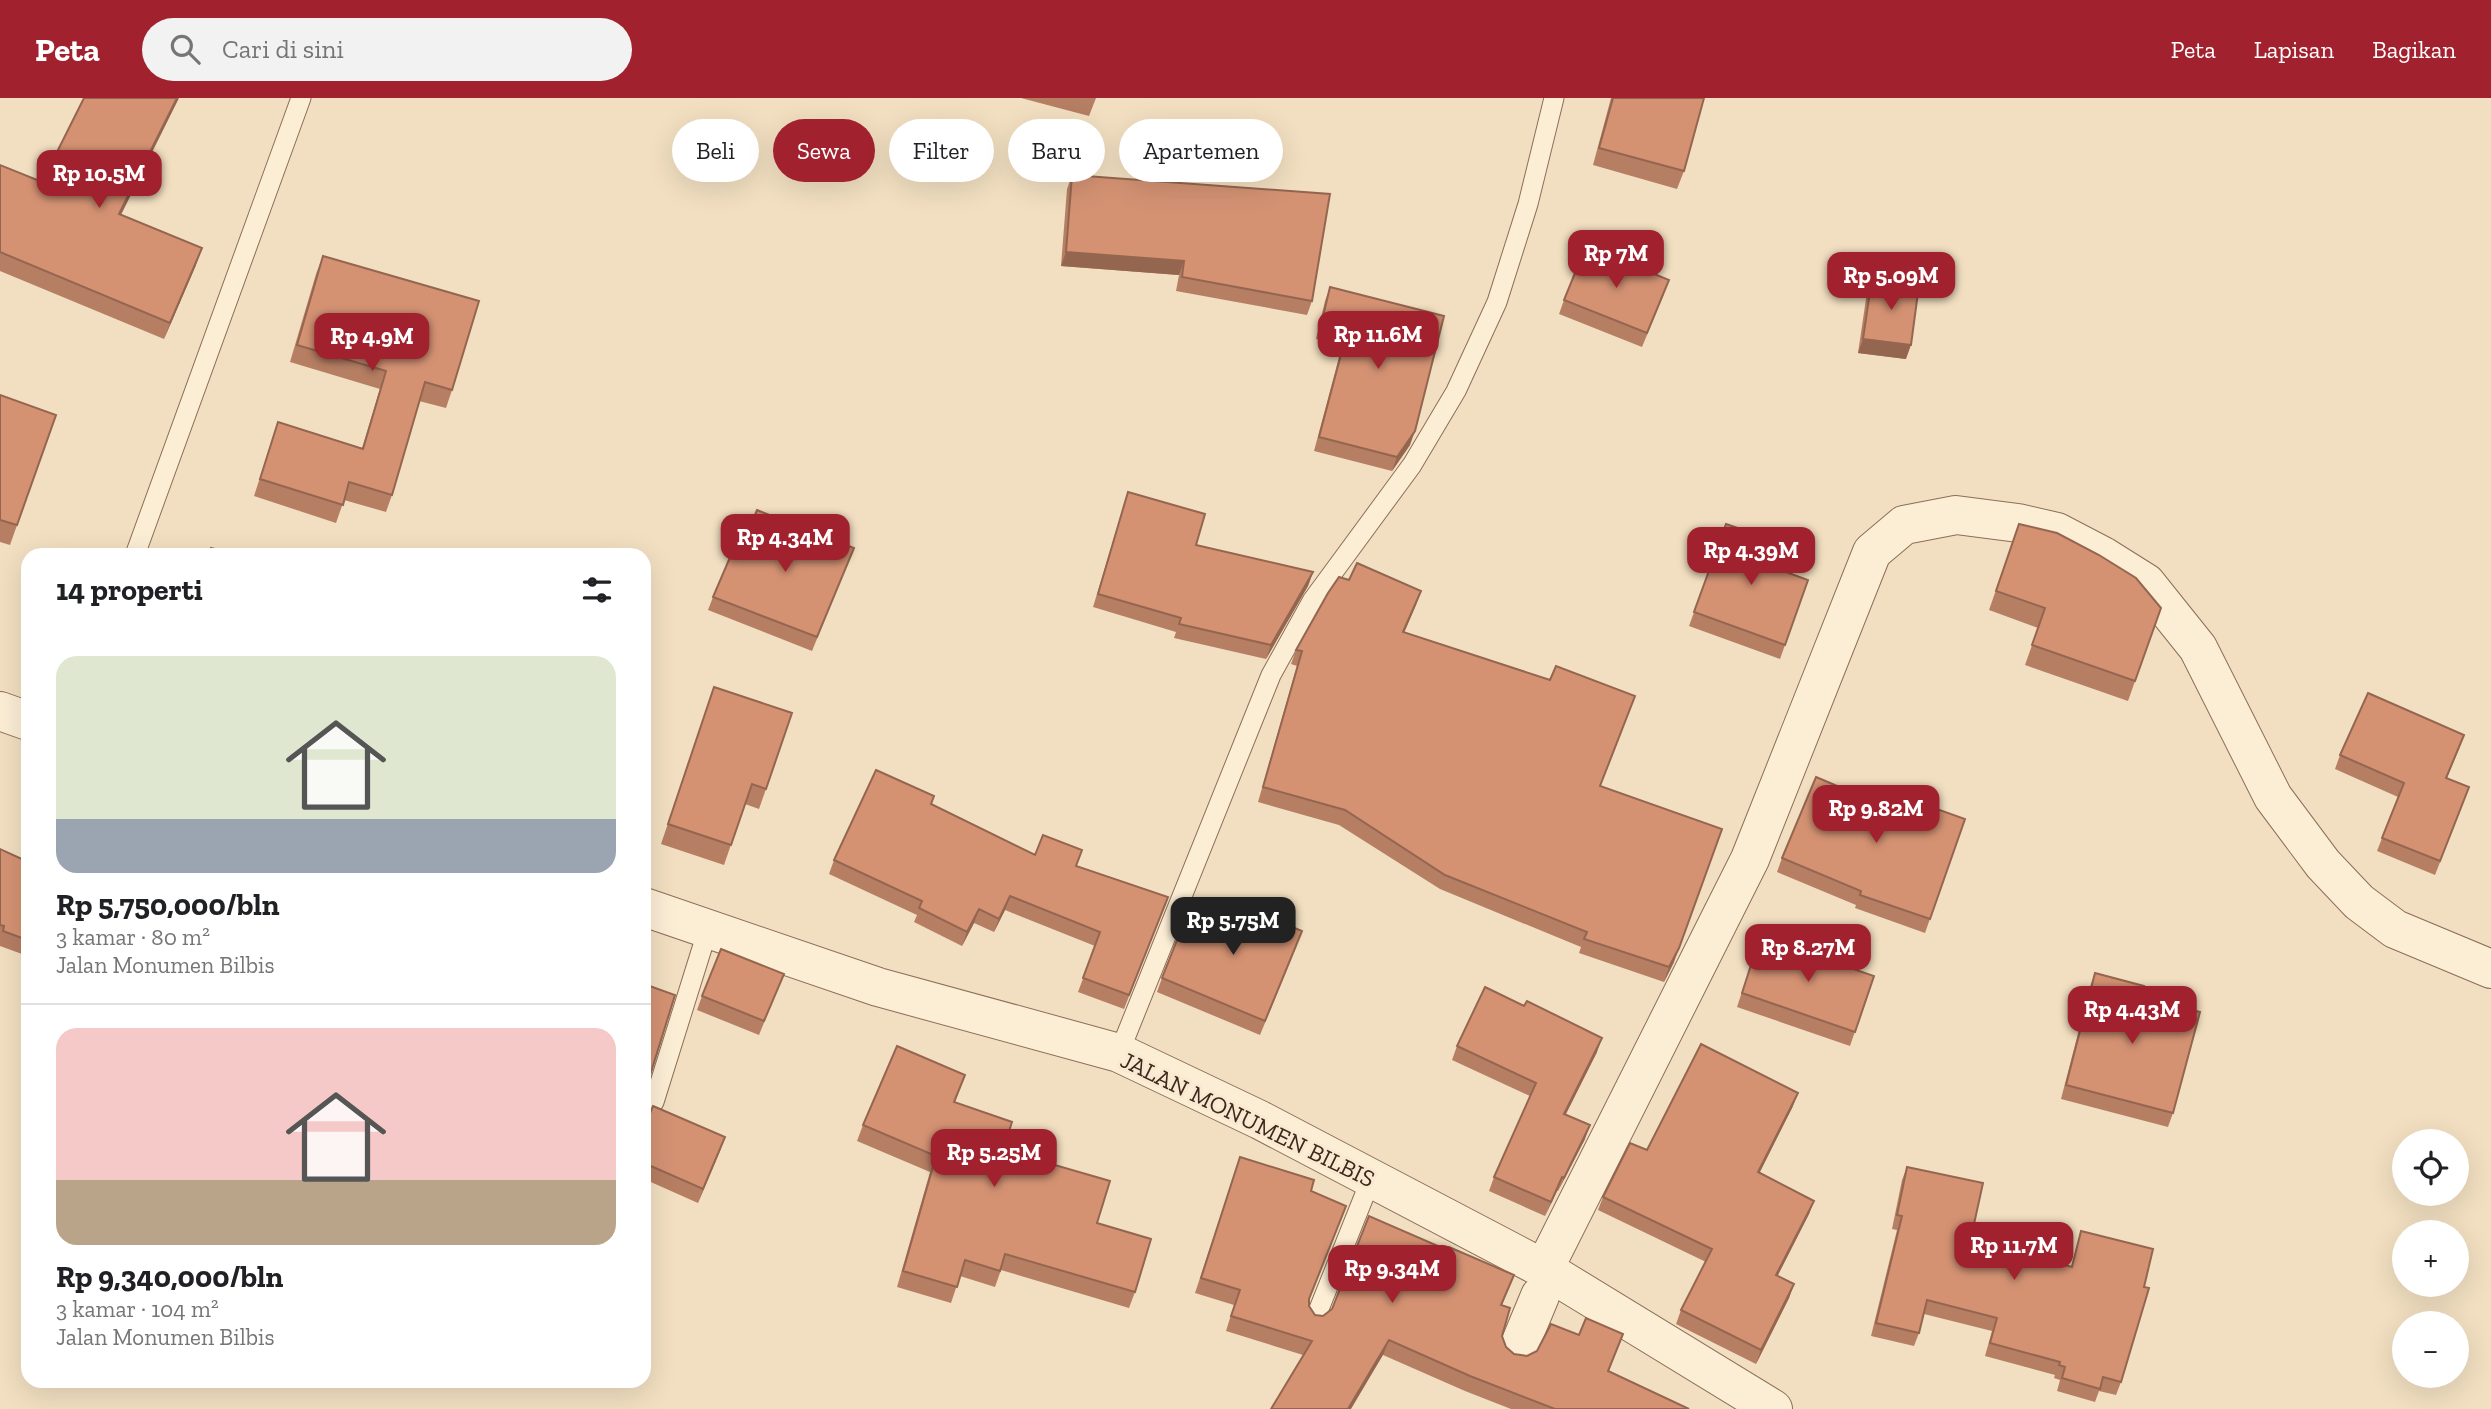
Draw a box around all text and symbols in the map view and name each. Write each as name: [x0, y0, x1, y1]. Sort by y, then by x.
search box: [142, 18, 632, 81]
text: Peta: [35, 30, 100, 69]
icon: search: [166, 30, 204, 68]
text: Cari di sini: [222, 33, 344, 65]
text: Peta: [2171, 35, 2216, 64]
text: Lapisan: [2254, 35, 2334, 64]
text: Bagikan: [2372, 35, 2456, 64]
chip: Beli: [672, 119, 759, 182]
chip: Sewa: [773, 119, 875, 182]
chip: Filter: [889, 119, 994, 182]
chip: Baru: [1008, 119, 1105, 182]
chip: Apartemen: [1119, 119, 1283, 182]
pin: Rp 10.5M: [27, 150, 171, 210]
text: Rp 10.5M: [53, 159, 145, 187]
pin: Rp 7M: [1567, 230, 1665, 290]
text: Rp 7M: [1584, 239, 1648, 267]
pin: Rp 5.09M: [1819, 252, 1963, 312]
text: Rp 5.09M: [1843, 261, 1939, 289]
pin: Rp 11.6M: [1306, 312, 1450, 371]
pin: Rp 4.9M: [307, 314, 437, 373]
text: Rp 11.6M: [1334, 320, 1422, 348]
text: Rp 4.9M: [330, 322, 414, 350]
pin: Rp 4.34M: [713, 514, 857, 574]
text: Rp 4.34M: [737, 523, 833, 551]
pin: Rp 4.39M: [1679, 528, 1823, 587]
text: Rp 4.39M: [1703, 536, 1799, 564]
icon: filters: [578, 571, 616, 609]
text: 14 properti: [56, 572, 203, 608]
icon: home: [273, 702, 399, 828]
pin: Rp 9.82M: [1804, 786, 1948, 845]
text: Rp 9.82M: [1828, 794, 1924, 822]
text: Rp 5,750,000/bln: [56, 887, 280, 923]
pin: Rp 5.75M: [1161, 898, 1305, 957]
text: Rp 5.75M: [1187, 906, 1279, 934]
text: 3 kamar · 80 m²: [56, 923, 210, 951]
pin: Rp 8.27M: [1736, 924, 1880, 984]
text: Rp 8.27M: [1761, 933, 1855, 961]
text: Jalan Monumen Bilbis: [56, 951, 275, 979]
pin: Rp 4.43M: [2060, 986, 2204, 1046]
text: Rp 4.43M: [2084, 995, 2180, 1023]
street label: JALAN MONUMEN BILBIS: [1116, 1045, 1380, 1193]
icon: home: [273, 1074, 399, 1200]
map controls: [2392, 1129, 2469, 1388]
button: locate: [2392, 1129, 2469, 1206]
pin: Rp 5.25M: [922, 1130, 1066, 1189]
text: Rp 5.25M: [947, 1138, 1041, 1166]
button: +: [2392, 1220, 2469, 1297]
pin: Rp 11.7M: [1942, 1222, 2086, 1282]
text: Rp 11.7M: [1970, 1231, 2058, 1259]
pin: Rp 9.34M: [1320, 1246, 1464, 1305]
text: Rp 9.34M: [1344, 1254, 1440, 1282]
text: Rp 9,340,000/bln: [56, 1259, 283, 1295]
text: 3 kamar · 104 m²: [56, 1295, 219, 1323]
button: −: [2392, 1311, 2469, 1388]
text: Jalan Monumen Bilbis: [56, 1323, 275, 1351]

